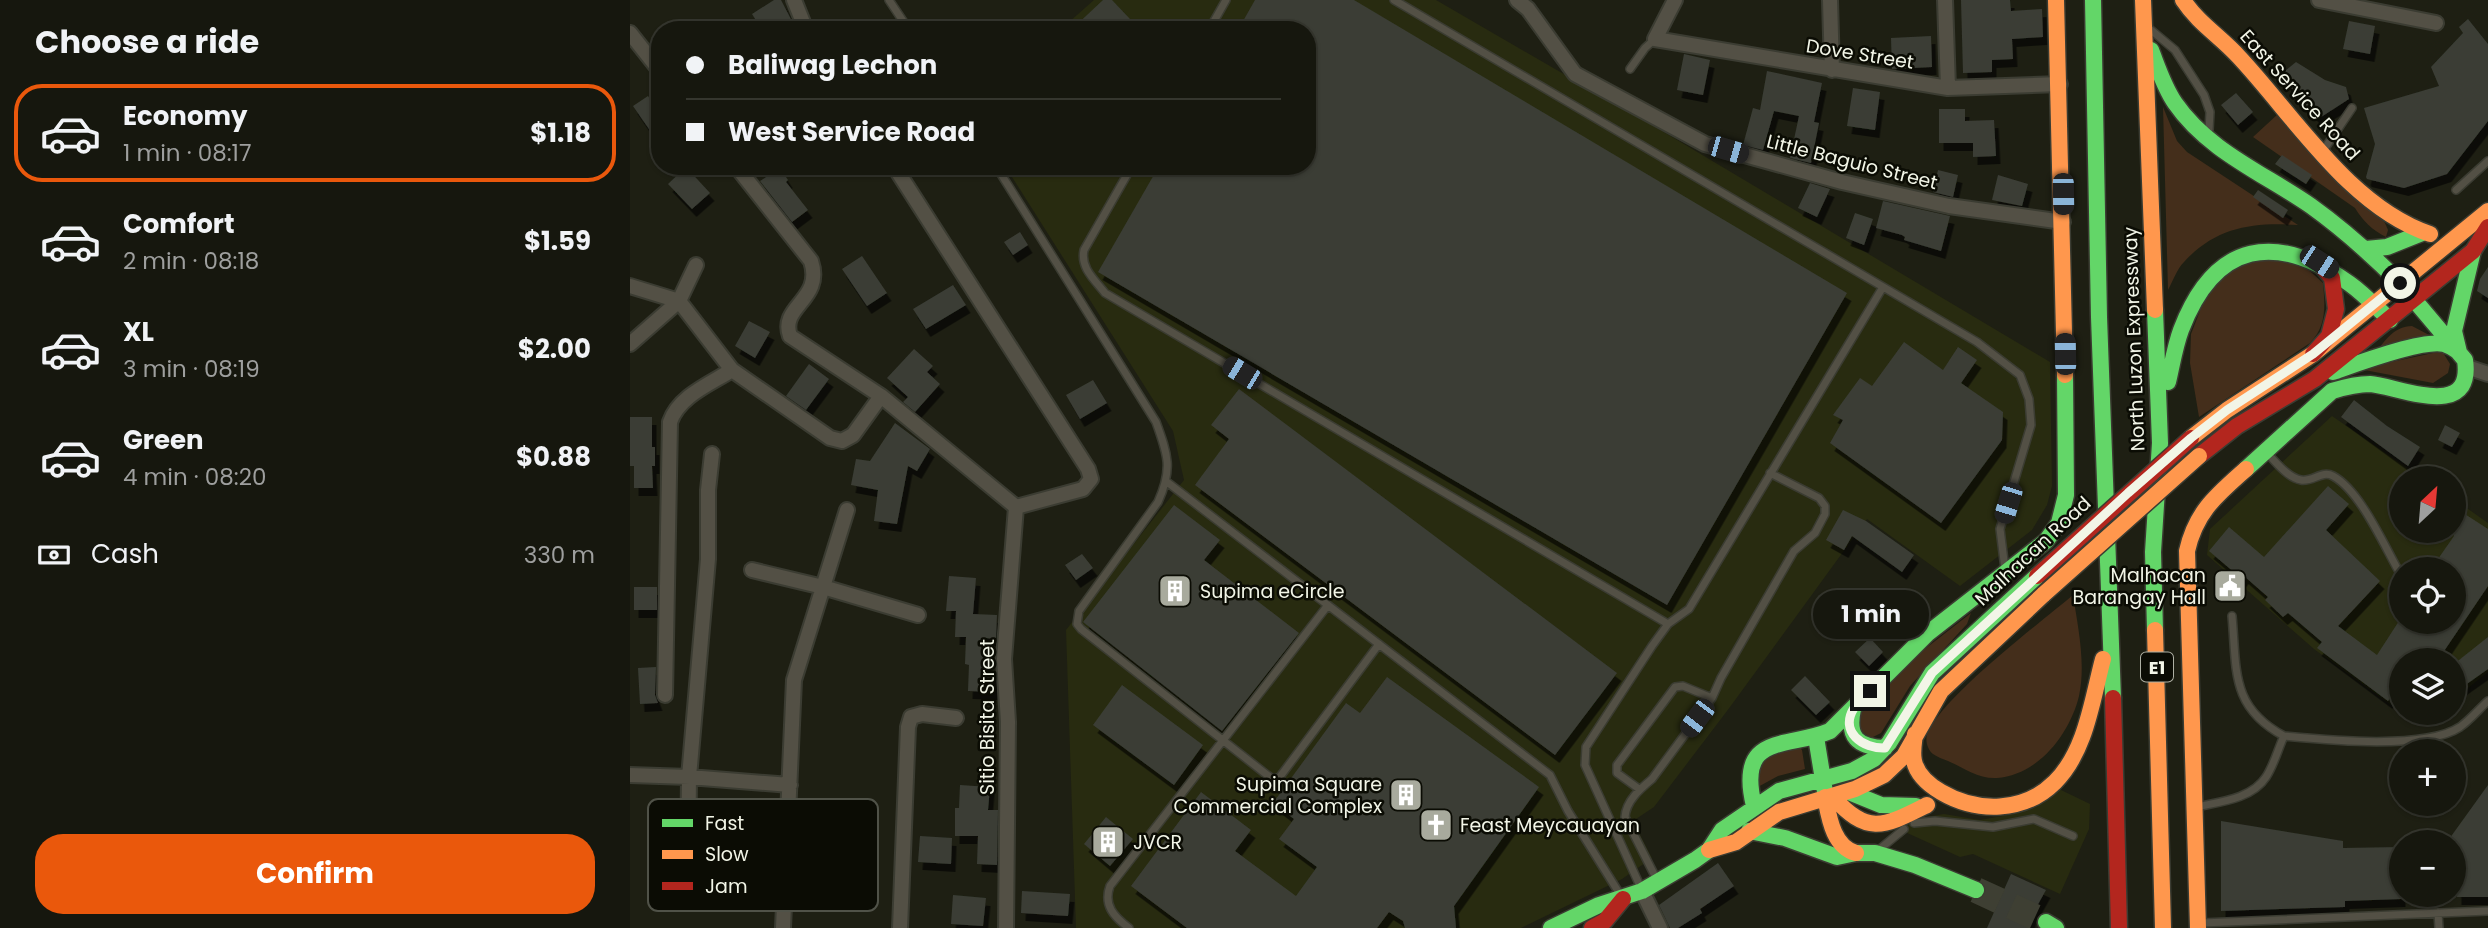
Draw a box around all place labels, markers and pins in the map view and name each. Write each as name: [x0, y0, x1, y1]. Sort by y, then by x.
place label: Malhacan Barangay Hall: [2073, 562, 2206, 611]
public building icon: Malhacan Barangay Hall: [2211, 567, 2249, 605]
building icon: Supima eCircle: [1156, 572, 1194, 610]
place label: Supima eCircle: [1200, 578, 1345, 605]
place label: Supima Square Commercial Complex: [1174, 771, 1382, 820]
building icon: Supima Square Commercial Complex: [1387, 776, 1425, 814]
church icon: Feast Meycauayan: [1417, 806, 1455, 844]
place label: Feast Meycauayan: [1460, 812, 1640, 839]
building icon: JVCR: [1089, 823, 1127, 861]
place label: JVCR: [1133, 829, 1182, 856]

